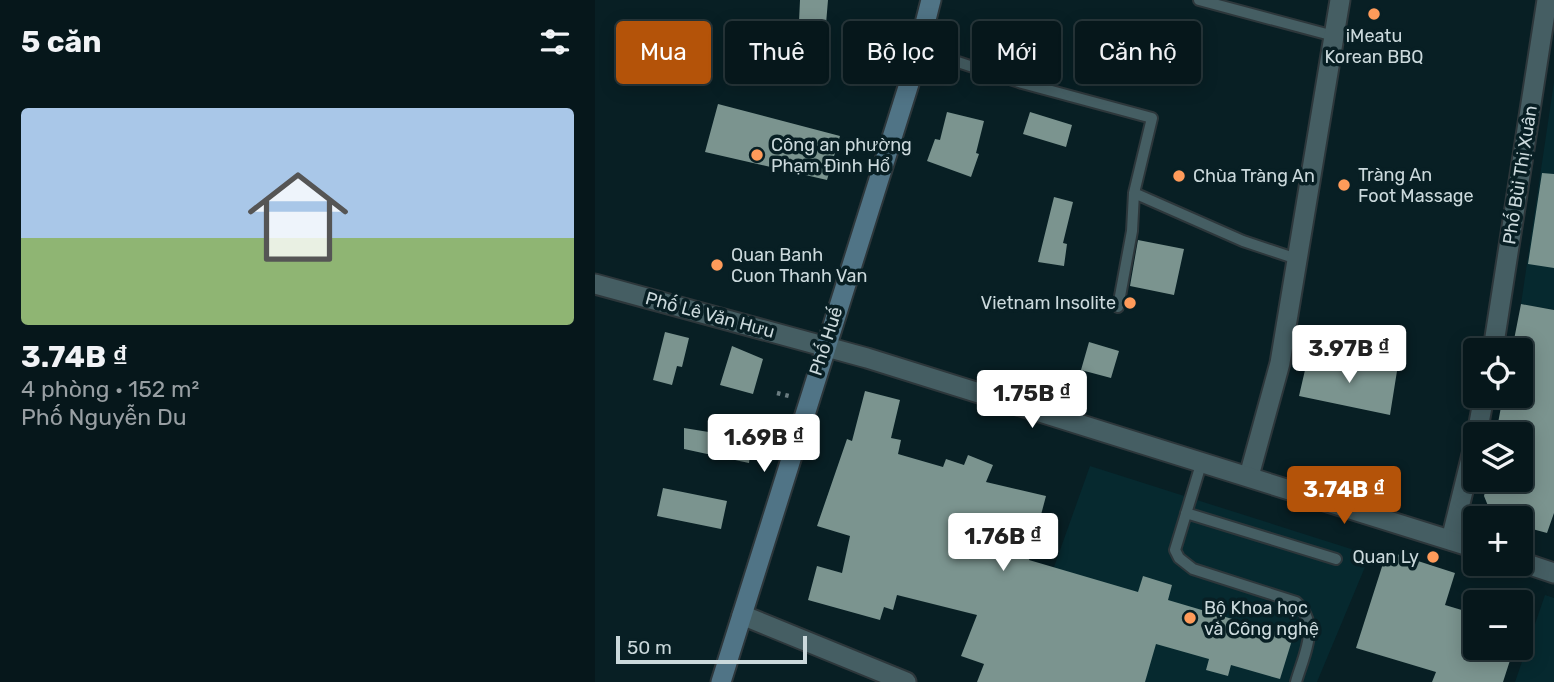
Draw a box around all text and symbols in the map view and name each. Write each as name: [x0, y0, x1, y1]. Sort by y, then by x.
marker: iMeatu Korean BBQ: [1366, 6, 1382, 22]
chip: Mua: [616, 21, 711, 84]
chip: Thuê: [725, 21, 829, 84]
chip: Bộ lọc: [843, 21, 958, 84]
chip: Mới: [972, 21, 1061, 84]
chip: Căn hộ: [1075, 21, 1201, 84]
icon: filters: [536, 23, 574, 61]
text: 5 căn: [21, 24, 101, 60]
place label: iMeatu Korean BBQ: [1325, 25, 1423, 68]
street label: Phố Bùi Thị Xuân: [1497, 104, 1542, 246]
place label: Công an phường Phạm Đình Hổ: [771, 134, 912, 177]
marker: Công an phường Phạm Đình Hổ: [749, 147, 765, 163]
icon: home: [235, 154, 361, 280]
place label: Tràng An Foot Massage: [1358, 164, 1474, 207]
place label: Chùa Tràng An: [1193, 165, 1315, 187]
marker: Chùa Tràng An: [1171, 168, 1187, 184]
marker: Tràng An Foot Massage: [1336, 177, 1352, 193]
place label: Quan Banh Cuon Thanh Van: [731, 244, 867, 287]
marker: Quan Banh Cuon Thanh Van: [709, 257, 725, 273]
street label: Phố Lê Văn Hưu: [643, 286, 777, 343]
place label: Vietnam Insolite: [980, 292, 1116, 314]
marker: Vietnam Insolite: [1122, 295, 1138, 311]
street label: Phố Huế: [804, 304, 847, 378]
pin: 3.97B ₫: [1284, 326, 1414, 385]
text: 3.97B ₫: [1308, 334, 1390, 362]
map controls: [1463, 338, 1533, 660]
button: locate: [1463, 338, 1533, 408]
text: 3.74B ₫: [21, 339, 128, 375]
pin: 1.75B ₫: [967, 370, 1097, 430]
text: 4 phòng · 152 m²: [21, 375, 199, 403]
text: 1.75B ₫: [993, 379, 1071, 407]
text: Phố Nguyễn Du: [21, 403, 187, 431]
pin: 1.69B ₫: [699, 414, 829, 474]
button: layers: [1463, 422, 1533, 492]
text: 1.69B ₫: [724, 423, 804, 451]
pin: 3.74B ₫: [1279, 466, 1409, 526]
text: 3.74B ₫: [1303, 475, 1385, 503]
button: +: [1463, 506, 1533, 576]
pin: 1.76B ₫: [938, 514, 1068, 573]
text: 1.76B ₫: [964, 522, 1042, 550]
place label: Quan Ly: [1352, 546, 1419, 568]
marker: Quan Ly: [1425, 549, 1441, 565]
button: −: [1463, 590, 1533, 660]
place label: Bộ Khoa học và Công nghệ: [1204, 597, 1319, 640]
marker: Bộ Khoa học và Công nghệ: [1182, 610, 1198, 626]
scale bar: [616, 633, 807, 665]
text: 50 m: [627, 636, 672, 659]

